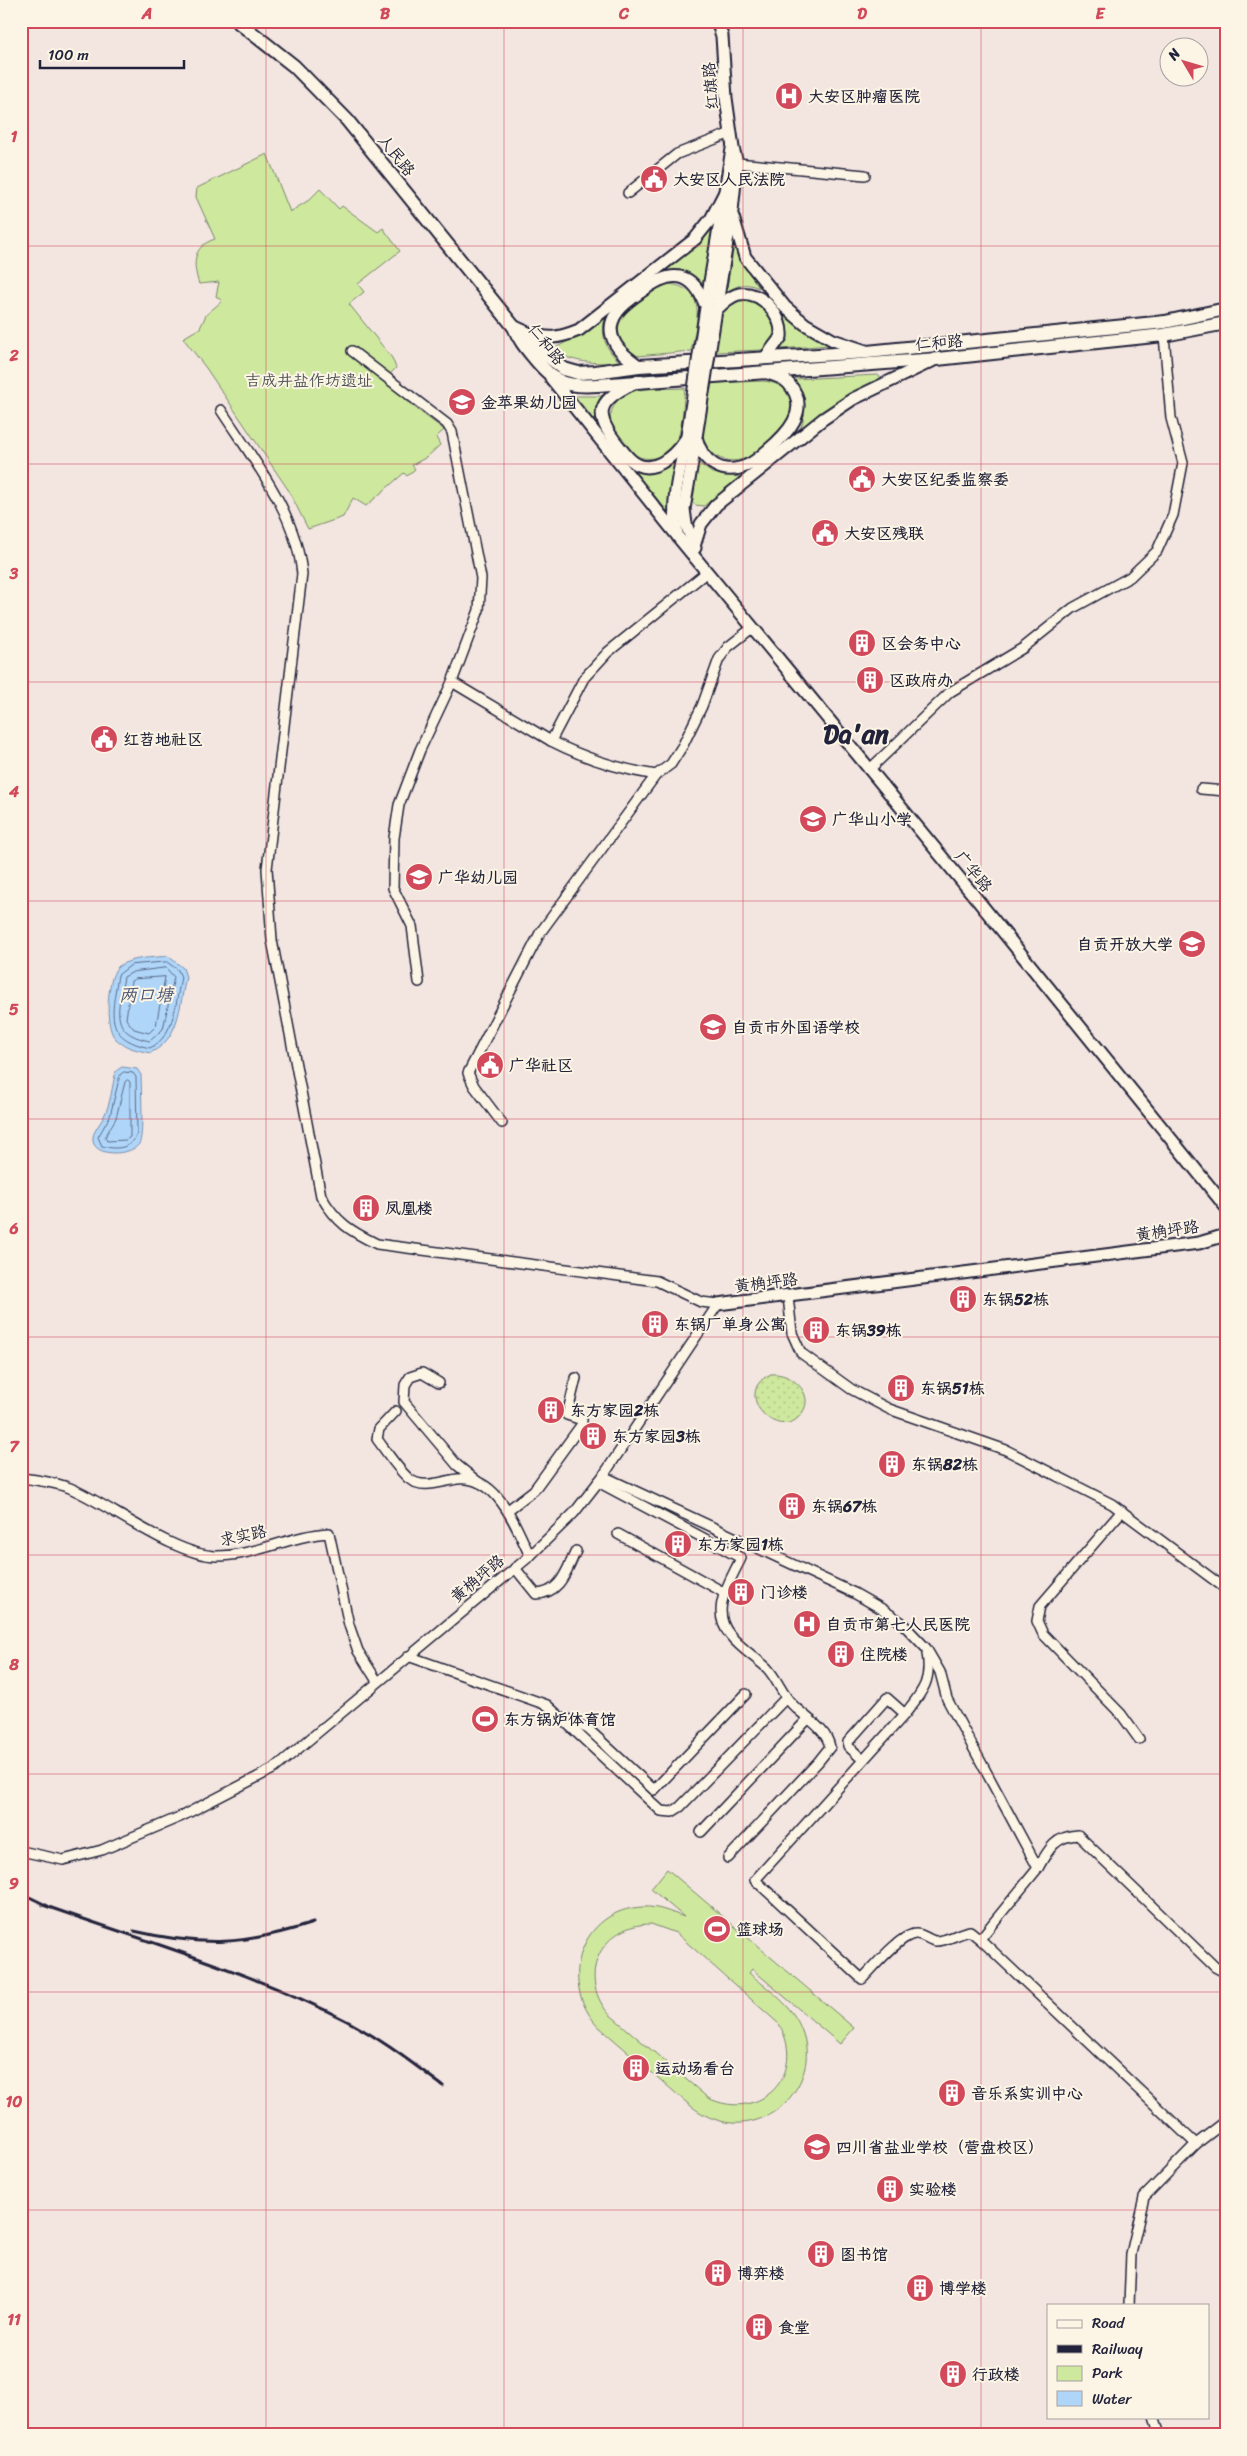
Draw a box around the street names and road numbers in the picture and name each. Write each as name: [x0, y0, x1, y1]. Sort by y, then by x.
street label: 红旗路: [694, 61, 727, 111]
street label: 人民路: [370, 128, 423, 183]
street label: 仁和路: [520, 317, 573, 372]
street label: 仁和路: [914, 326, 964, 359]
street label: 广华路: [947, 844, 1000, 899]
street label: 黄桷坪路: [1133, 1212, 1201, 1249]
street label: 黄桷坪路: [733, 1264, 800, 1301]
street label: 求实路: [217, 1516, 270, 1555]
street label: 黄桷坪路: [443, 1547, 511, 1610]

